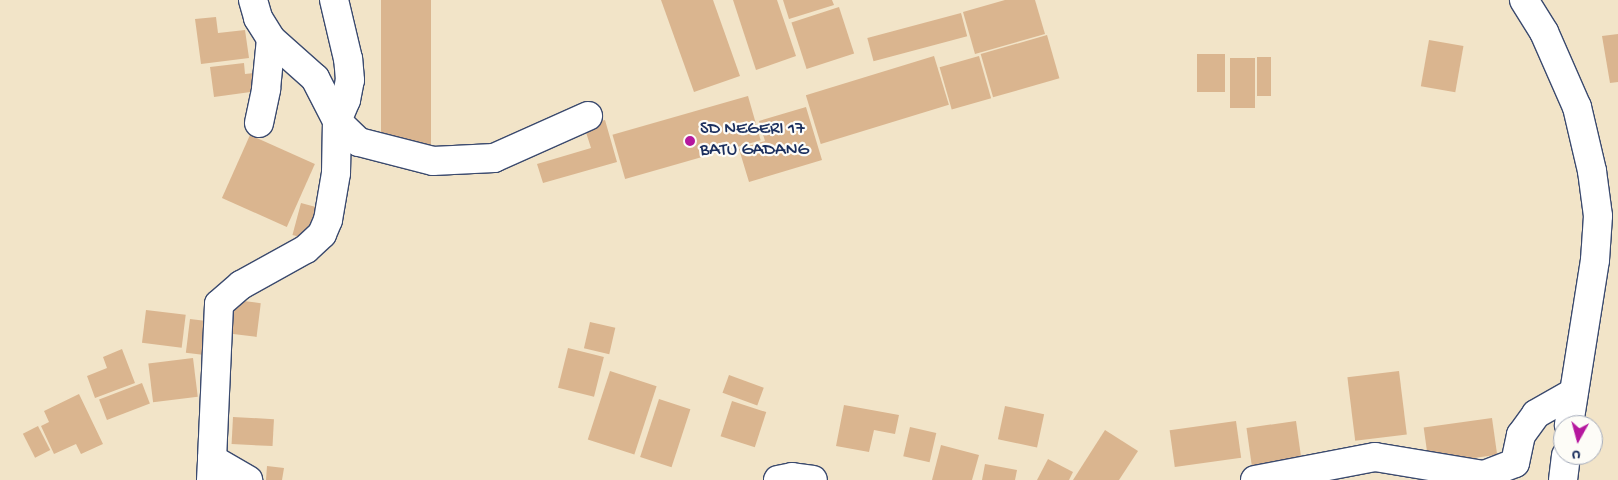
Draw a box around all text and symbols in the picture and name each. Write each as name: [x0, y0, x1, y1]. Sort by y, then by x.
place label: SD NEGERI 17 BATU GADANG: [700, 120, 809, 162]
marker: SD NEGERI 17 BATU GADANG: [684, 135, 696, 147]
north arrow: [1553, 415, 1603, 465]
text: U: [1571, 445, 1581, 463]

